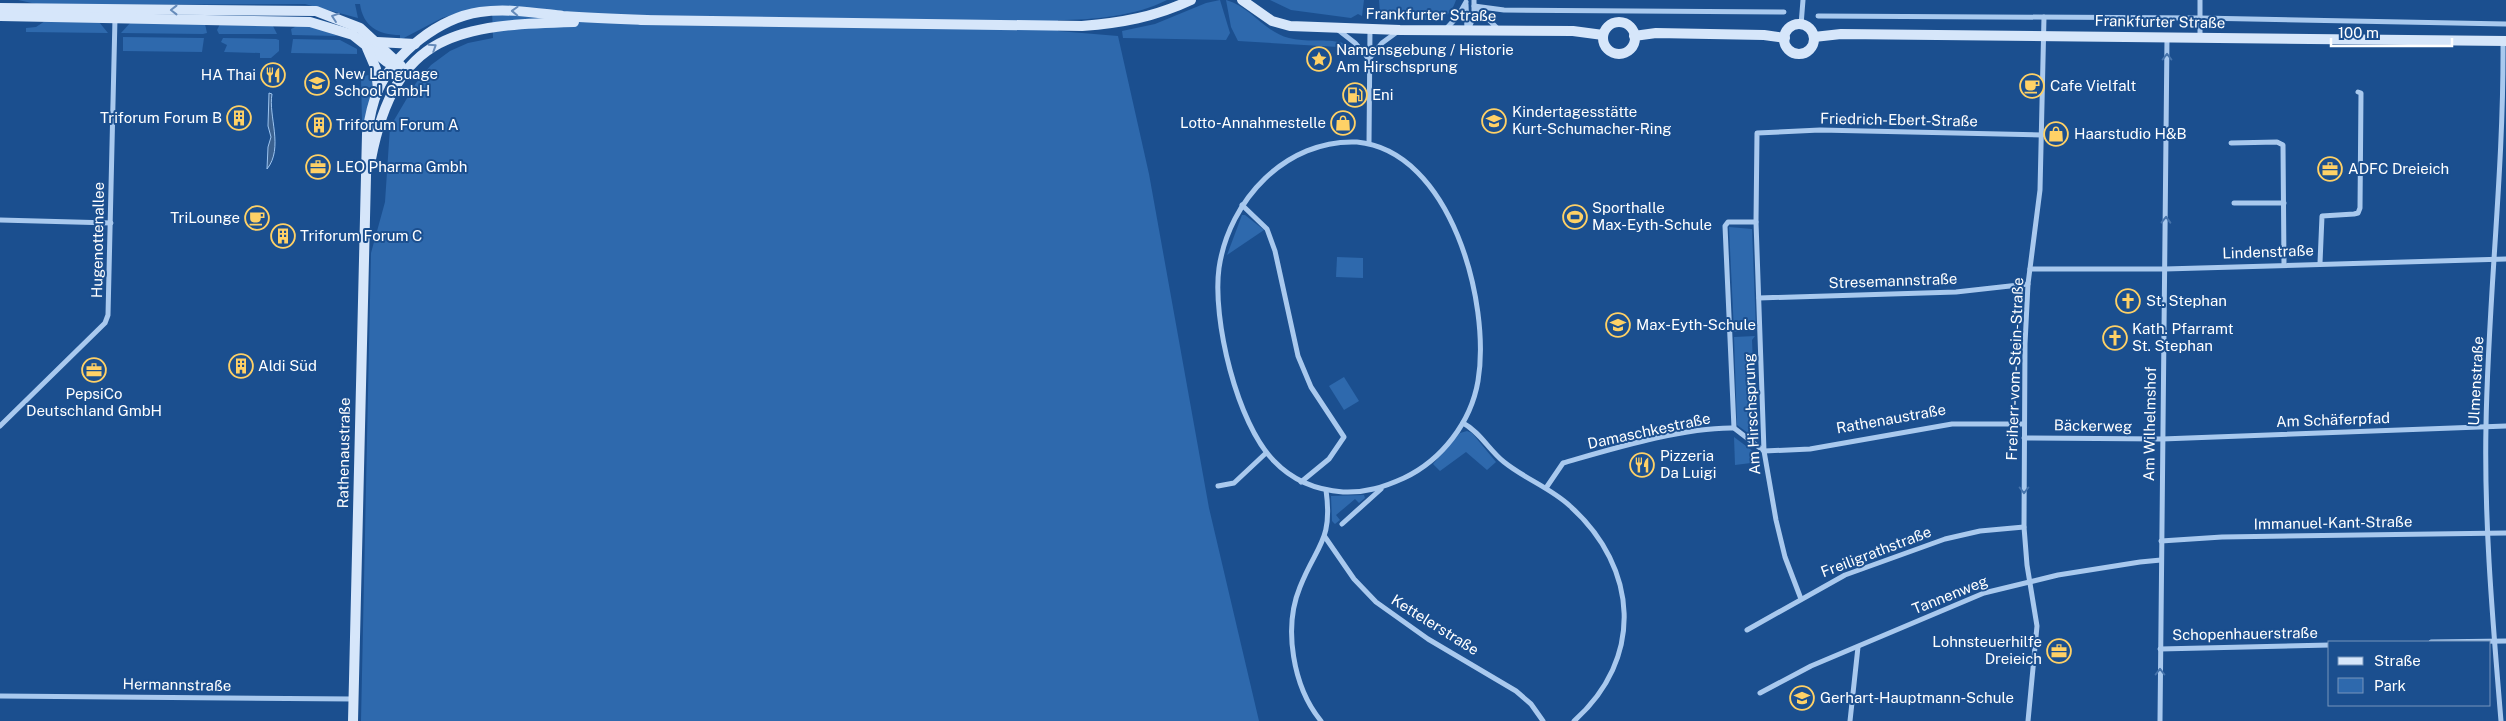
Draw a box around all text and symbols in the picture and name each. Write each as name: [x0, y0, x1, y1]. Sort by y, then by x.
one-way arrow: [169, 5, 177, 15]
street label: Frankfurter Straße: [1365, 5, 1497, 24]
one-way arrow: [511, 6, 518, 16]
street label: Frankfurter Straße: [2094, 12, 2226, 31]
one-way arrow: [331, 13, 340, 23]
scale bar: [2331, 15, 2452, 47]
text: 100 m: [2338, 24, 2379, 41]
place label: Namensgebung / Historie Am Hirschsprung: [1336, 41, 1514, 75]
one-way arrow: [427, 44, 436, 53]
place icon: Namensgebung / Historie Am Hirschsprung: [1306, 46, 1332, 72]
one-way arrow: [2162, 53, 2172, 61]
restaurant icon: HA Thai: [260, 62, 286, 88]
place label: New Language School GmbH: [334, 65, 438, 99]
place label: HA Thai: [201, 66, 256, 83]
school or university icon: New Language School GmbH: [304, 70, 330, 96]
cafe icon: Cafe Vielfalt: [2019, 73, 2045, 99]
place label: Cafe Vielfalt: [2050, 77, 2137, 94]
fuel station icon: Eni: [1342, 82, 1368, 108]
place label: Eni: [1372, 86, 1393, 103]
place label: Kindertagesstätte Kurt-Schumacher-Ring: [1512, 103, 1672, 137]
building icon: Triforum Forum B: [226, 105, 252, 131]
school or university icon: Kindertagesstätte Kurt-Schumacher-Ring: [1481, 108, 1507, 134]
place label: Triforum Forum B: [100, 109, 222, 126]
shop icon: Lotto-Annahmestelle: [1330, 110, 1356, 136]
street label: Friedrich-Ebert-Straße: [1820, 110, 1978, 129]
building icon: Triforum Forum A: [306, 112, 332, 138]
place label: Lotto-Annahmestelle: [1180, 114, 1326, 131]
place label: Triforum Forum A: [336, 116, 459, 133]
shop icon: Haarstudio H&B: [2043, 121, 2069, 147]
place label: Haarstudio H&B: [2074, 125, 2187, 142]
office icon: LEO Pharma Gmbh: [305, 154, 331, 180]
office icon: ADFC Dreieich: [2317, 156, 2343, 182]
place label: LEO Pharma Gmbh: [336, 158, 467, 175]
place label: ADFC Dreieich: [2348, 160, 2449, 177]
street label: Hugenottenallee: [88, 182, 107, 298]
place label: Sporthalle Max-Eyth-Schule: [1592, 199, 1712, 233]
sports icon: Sporthalle Max-Eyth-Schule: [1562, 204, 1588, 230]
cafe icon: TriLounge: [244, 205, 270, 231]
place label: TriLounge: [170, 209, 240, 226]
one-way arrow: [2161, 216, 2171, 224]
building icon: Triforum Forum C: [270, 223, 296, 249]
place label: Triforum Forum C: [300, 227, 422, 244]
street label: Lindenstraße: [2222, 241, 2314, 262]
street label: Stresemannstraße: [1828, 270, 1958, 291]
street label: Freiherr-vom-Stein-Straße: [2003, 277, 2026, 461]
church icon: St. Stephan: [2115, 288, 2141, 314]
place label: St. Stephan: [2146, 292, 2227, 309]
school or university icon: Max-Eyth-Schule: [1605, 312, 1631, 338]
place label: Max-Eyth-Schule: [1636, 316, 1756, 333]
place label: Kath. Pfarramt St. Stephan: [2132, 320, 2234, 354]
church icon: Kath. Pfarramt St. Stephan: [2102, 325, 2128, 351]
street label: Ulmenstraße: [2465, 336, 2486, 426]
building icon: Aldi Süd: [228, 353, 254, 379]
street label: Am Hirschsprung: [1740, 353, 1763, 475]
office icon: PepsiCo Deutschland GmbH: [81, 357, 107, 383]
place label: Aldi Süd: [258, 357, 317, 374]
street label: Am Wilhelmshof: [2140, 367, 2159, 481]
place label: PepsiCo Deutschland GmbH: [26, 385, 162, 419]
street label: Rathenaustraße: [334, 397, 353, 509]
street label: Rathenaustraße: [1835, 400, 1947, 437]
street label: Damaschkestraße: [1586, 409, 1712, 452]
street label: Am Schäferpfad: [2276, 409, 2390, 430]
street label: Bäckerweg: [2054, 416, 2132, 435]
place label: Pizzeria Da Luigi: [1660, 447, 1717, 481]
restaurant icon: Pizzeria Da Luigi: [1629, 452, 1655, 478]
one-way arrow: [2019, 487, 2029, 495]
street label: Immanuel-Kant-Straße: [2254, 513, 2412, 532]
street label: Freiligrathstraße: [1818, 523, 1933, 580]
street label: Tannenweg: [1910, 572, 1990, 617]
street label: Kettelerstraße: [1388, 591, 1482, 658]
street label: Schopenhauerstraße: [2172, 624, 2318, 643]
place label: Lohnsteuerhilfe Dreieich: [1932, 633, 2042, 667]
office icon: Lohnsteuerhilfe Dreieich: [2046, 638, 2072, 664]
legend: [2328, 641, 2491, 706]
text: Straße: [2374, 652, 2421, 669]
one-way arrow: [2155, 668, 2165, 676]
street label: Hermannstraße: [123, 675, 232, 694]
text: Park: [2374, 677, 2406, 694]
school or university icon: Gerhart-Hauptmann-Schule: [1789, 685, 1815, 711]
place label: Gerhart-Hauptmann-Schule: [1820, 689, 2014, 706]

